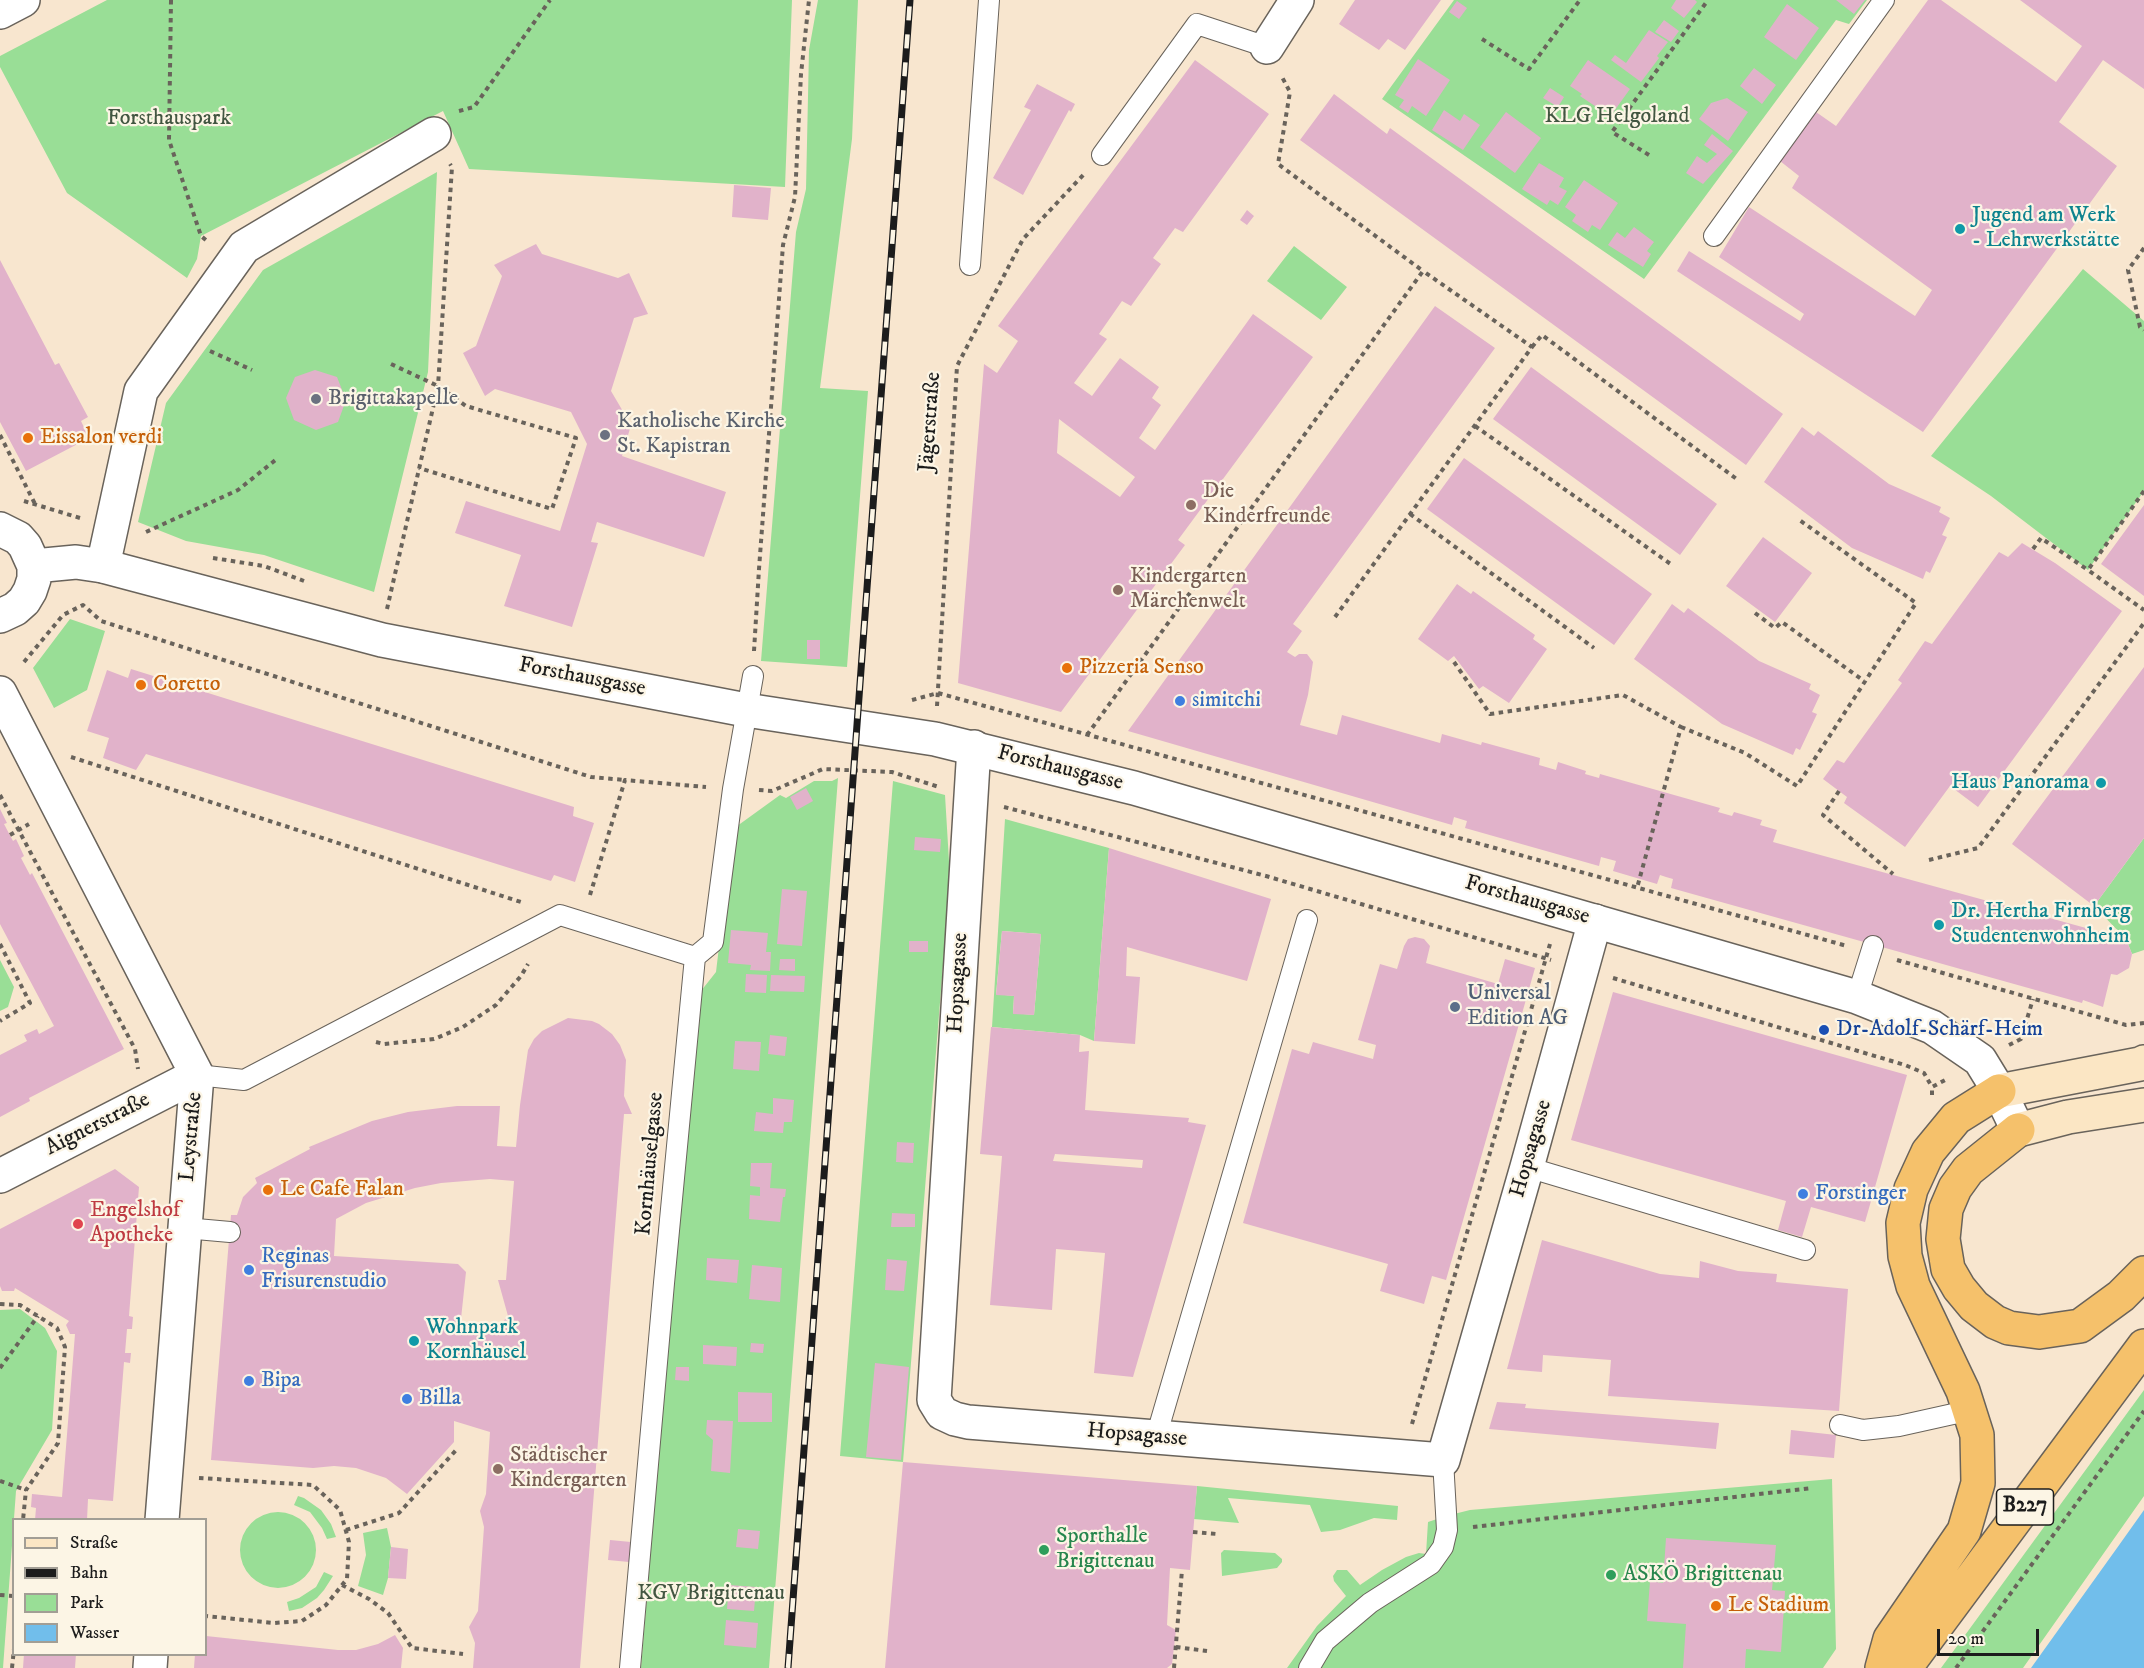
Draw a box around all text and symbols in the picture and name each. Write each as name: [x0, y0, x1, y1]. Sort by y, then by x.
park label: KLG Helgoland: [1545, 104, 1689, 130]
park label: Forsthauspark: [107, 106, 231, 132]
place label: Jugend am Werk - Lehrwerkstätte: [1972, 203, 2120, 254]
marker: Jugend am Werk - Lehrwerkstätte: [1953, 222, 1967, 236]
street label: Jägerstraße: [914, 371, 948, 473]
place label: Brigittakapelle: [328, 386, 458, 412]
marker: Brigittakapelle: [309, 392, 323, 406]
place label: Katholische Kirche St. Kapistran: [617, 409, 785, 460]
place label: Eissalon verdi: [40, 425, 162, 451]
marker: Katholische Kirche St. Kapistran: [598, 428, 612, 442]
marker: Eissalon verdi: [21, 431, 35, 445]
place label: Die Kinderfreunde: [1203, 479, 1330, 530]
marker: Die Kinderfreunde: [1184, 498, 1198, 512]
place label: Kindergarten Märchenwelt: [1130, 564, 1247, 616]
marker: Kindergarten Märchenwelt: [1111, 583, 1125, 597]
street label: Forsthausgasse: [516, 653, 648, 703]
place label: Pizzeria Senso: [1079, 655, 1204, 681]
marker: Pizzeria Senso: [1060, 661, 1074, 675]
place label: Coretto: [153, 672, 220, 698]
marker: Coretto: [134, 678, 148, 692]
place label: simitchi: [1192, 688, 1261, 714]
marker: simitchi: [1173, 694, 1187, 708]
street label: Forsthausgasse: [994, 741, 1126, 797]
place label: Haus Panorama: [1951, 770, 2089, 796]
marker: Haus Panorama: [2094, 776, 2108, 790]
street label: Forsthausgasse: [1462, 871, 1592, 931]
place label: Dr. Hertha Firnberg Studentenwohnheim: [1951, 899, 2130, 950]
marker: Dr. Hertha Firnberg Studentenwohnheim: [1932, 918, 1946, 932]
street label: Hopsagasse: [943, 932, 975, 1034]
place label: Universal Edition AG: [1467, 981, 1568, 1032]
marker: Universal Edition AG: [1448, 1000, 1462, 1014]
place label: Dr-Adolf-Schärf-Heim: [1836, 1017, 2043, 1043]
marker: Dr-Adolf-Schärf-Heim: [1817, 1023, 1831, 1037]
street label: Aignerstraße: [41, 1087, 155, 1163]
street label: Leystraße: [175, 1091, 209, 1183]
street label: Kornhäuselgasse: [632, 1091, 670, 1237]
street label: Hopsagasse: [1505, 1097, 1559, 1201]
place label: Le Cafe Falan: [280, 1177, 404, 1203]
place label: Forstinger: [1815, 1181, 1906, 1207]
marker: Le Cafe Falan: [261, 1183, 275, 1197]
marker: Forstinger: [1796, 1187, 1810, 1201]
place label: Engelshof Apotheke: [90, 1198, 180, 1250]
marker: Engelshof Apotheke: [71, 1217, 85, 1231]
place label: Reginas Frisurenstudio: [261, 1244, 386, 1296]
marker: Reginas Frisurenstudio: [242, 1263, 256, 1277]
place label: Wohnpark Kornhäusel: [426, 1315, 526, 1366]
marker: Wohnpark Kornhäusel: [407, 1334, 421, 1348]
place label: Bipa: [261, 1368, 301, 1394]
marker: Bipa: [242, 1374, 256, 1388]
place label: Billa: [419, 1386, 461, 1412]
marker: Billa: [400, 1392, 414, 1406]
street label: Hopsagasse: [1086, 1418, 1188, 1454]
place label: Städtischer Kindergarten: [510, 1443, 627, 1494]
marker: Städtischer Kindergarten: [491, 1462, 505, 1476]
road number: B227: [1996, 1489, 2054, 1525]
legend: [12, 1518, 207, 1656]
place label: Sporthalle Brigittenau: [1056, 1524, 1155, 1576]
text: Straße: [70, 1532, 118, 1554]
marker: Sporthalle Brigittenau: [1037, 1543, 1051, 1557]
text: Bahn: [70, 1562, 108, 1584]
place label: ASKÖ Brigittenau: [1623, 1562, 1782, 1588]
marker: ASKÖ Brigittenau: [1604, 1568, 1618, 1582]
park label: KGV Brigittenau: [637, 1581, 785, 1607]
text: Park: [70, 1592, 104, 1614]
place label: Le Stadium: [1728, 1593, 1829, 1619]
marker: Le Stadium: [1709, 1599, 1723, 1613]
scale bar: [1940, 1617, 2042, 1655]
text: Wasser: [70, 1622, 119, 1644]
text: 20 m: [1948, 1628, 1984, 1650]

